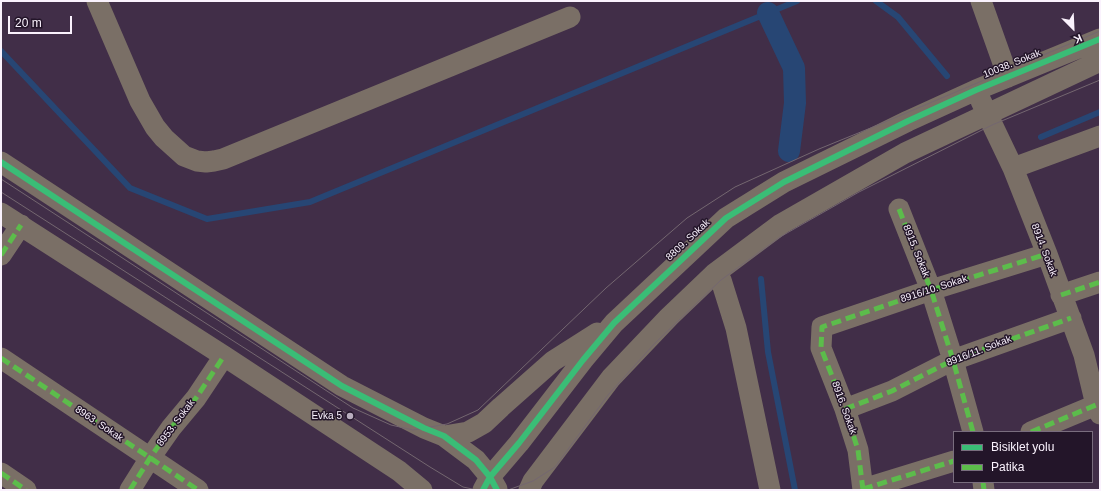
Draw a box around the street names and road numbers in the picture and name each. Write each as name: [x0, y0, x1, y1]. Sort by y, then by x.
street label: 10038. Sokak: [981, 47, 1043, 81]
street label: 8809. Sokak: [664, 217, 712, 263]
street label: 8914. Sokak: [1028, 222, 1060, 278]
street label: 8915. Sokak: [900, 223, 932, 279]
street label: 8916/10. Sokak: [899, 273, 969, 305]
street label: 8916/11. Sokak: [945, 333, 1013, 369]
street label: 8916. Sokak: [829, 380, 859, 436]
street label: 8953. Sokak: [154, 397, 198, 449]
street label: 8963. Sokak: [73, 403, 125, 445]

